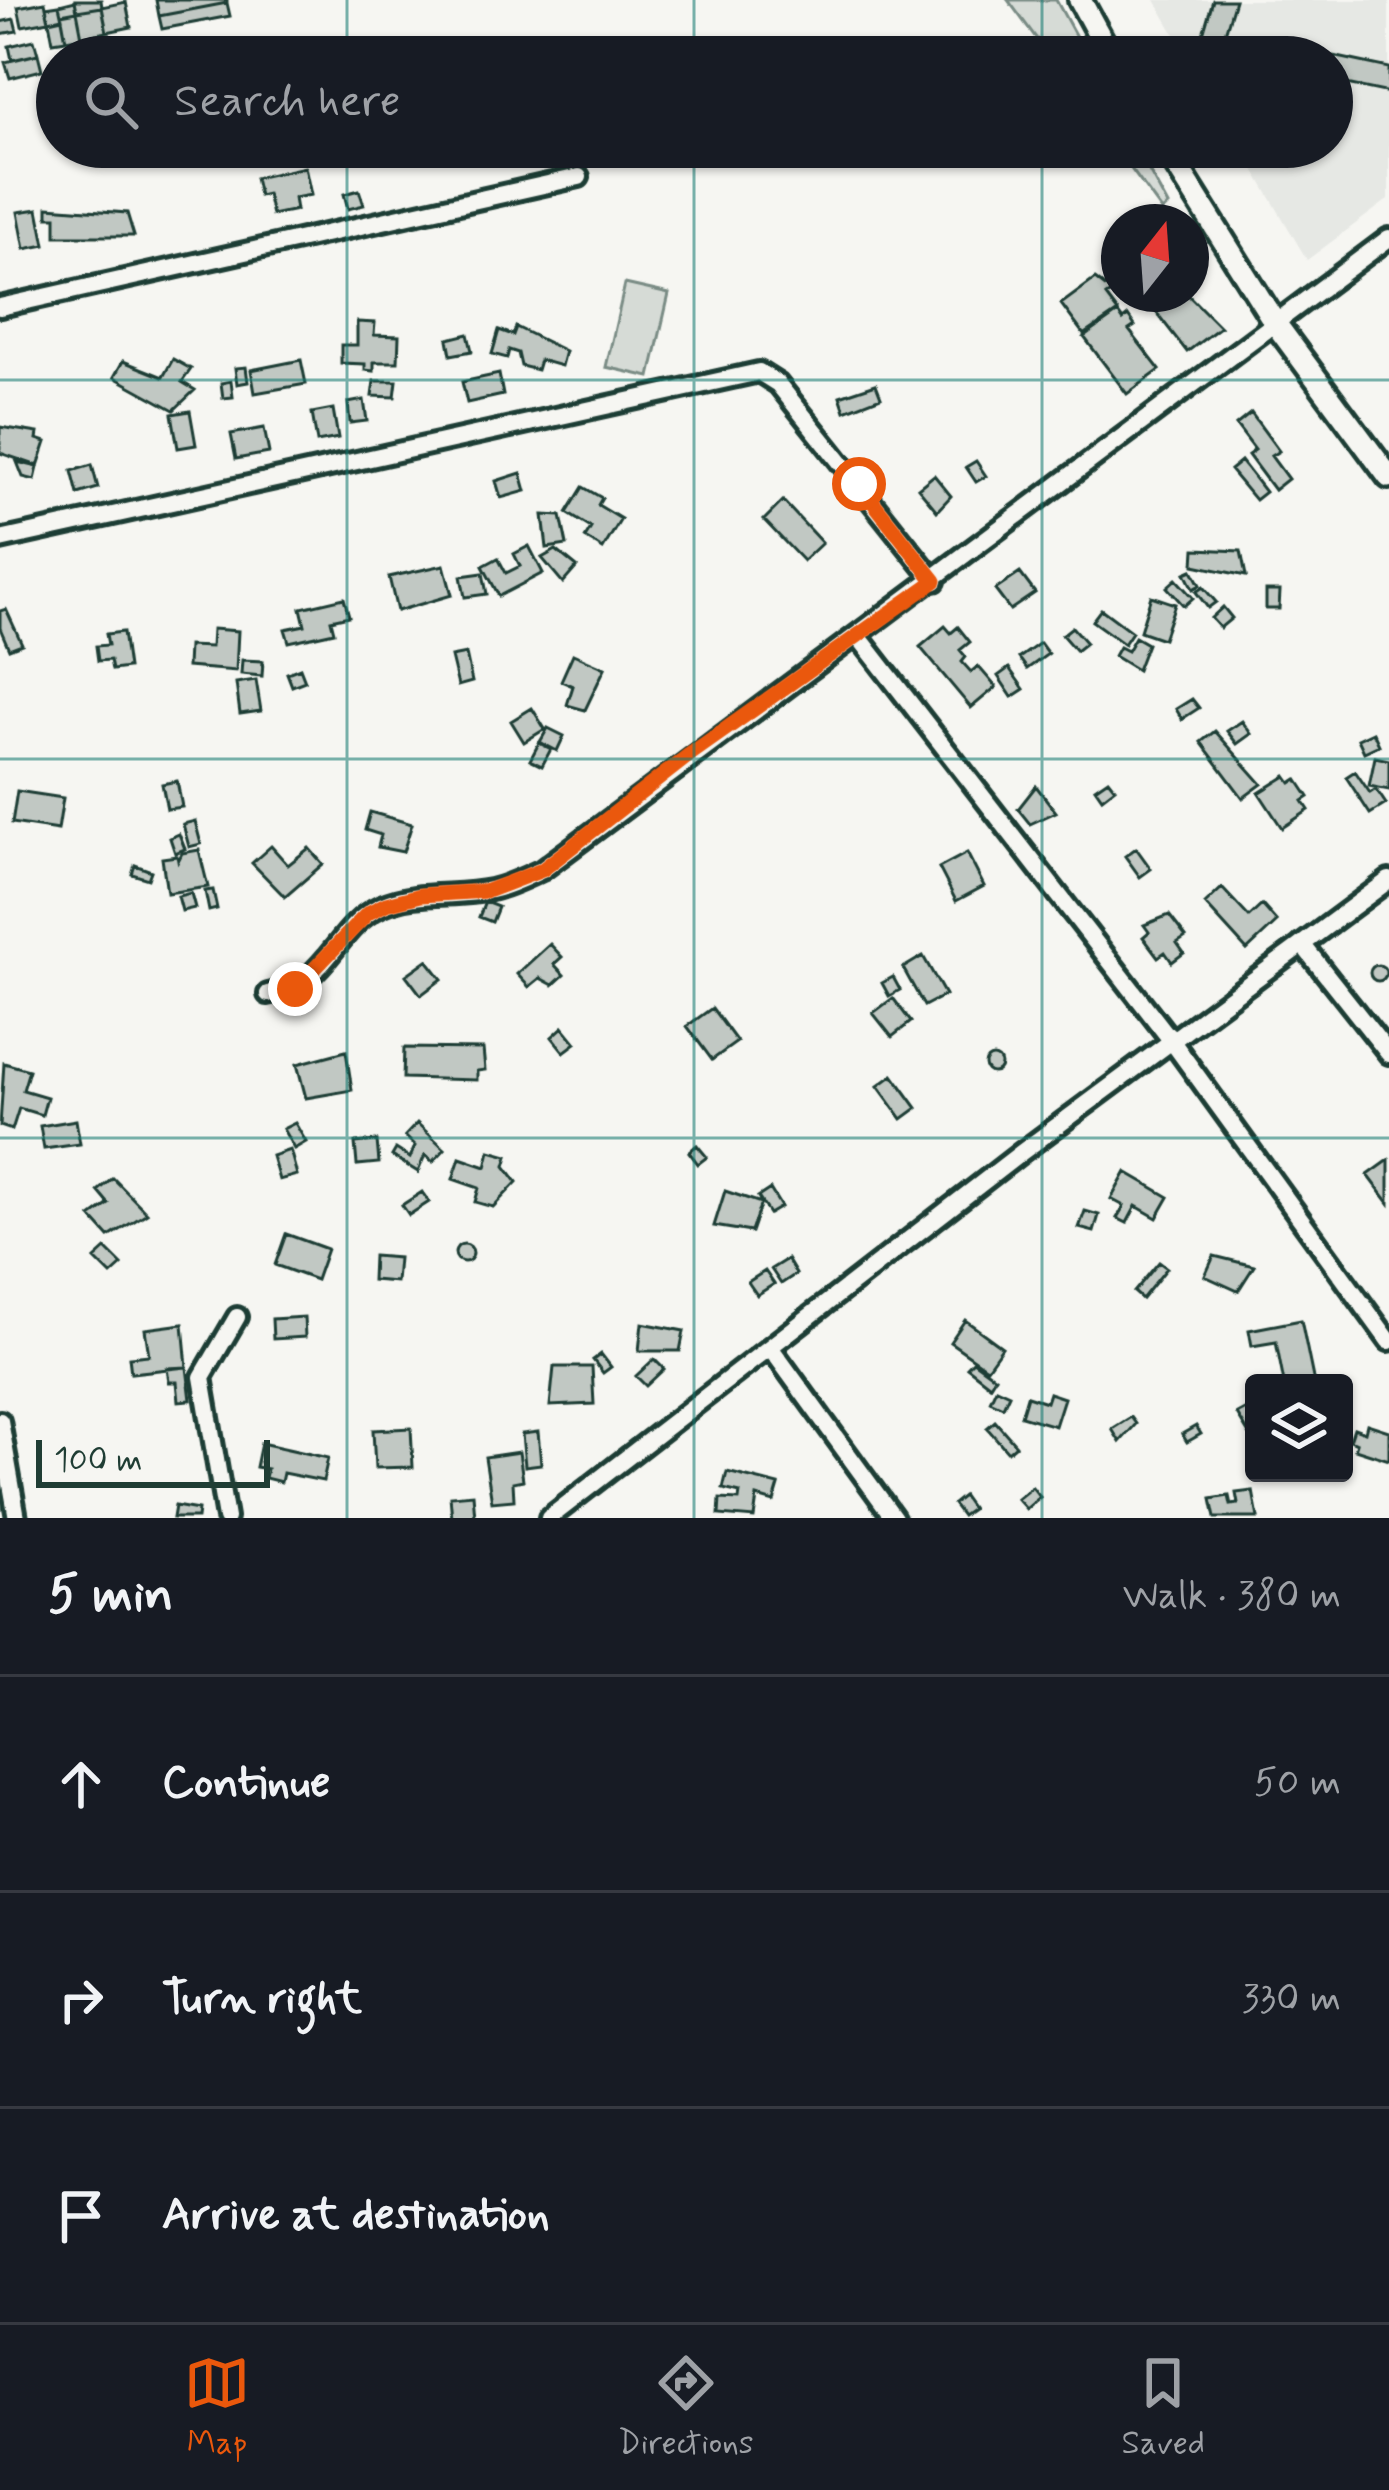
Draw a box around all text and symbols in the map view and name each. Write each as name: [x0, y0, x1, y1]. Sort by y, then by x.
search box: [36, 36, 1353, 168]
icon: search: [78, 69, 144, 135]
text: Search here: [174, 73, 401, 132]
north arrow: [1101, 204, 1209, 312]
route start: [832, 457, 886, 511]
route end: [268, 962, 322, 1016]
map controls: [1245, 1374, 1353, 1482]
button: layers: [1245, 1374, 1353, 1482]
scale bar: [36, 1434, 270, 1487]
text: 100 m: [54, 1439, 143, 1483]
text: 5 min: [48, 1563, 173, 1629]
text: Walk · 380 m: [1123, 1571, 1341, 1622]
icon: ahead: [48, 1751, 114, 1817]
text: Continue: [162, 1754, 330, 1813]
text: 50 m: [1254, 1758, 1341, 1809]
icon: right: [48, 1967, 114, 2033]
text: Turn right: [162, 1970, 362, 2029]
text: 330 m: [1242, 1974, 1341, 2025]
icon: arrive: [48, 2183, 114, 2249]
text: Arrive at destination: [162, 2186, 550, 2245]
tab: Map: [184, 2350, 250, 2466]
tab: Directions: [618, 2350, 754, 2466]
tab: Saved: [1122, 2350, 1205, 2466]

